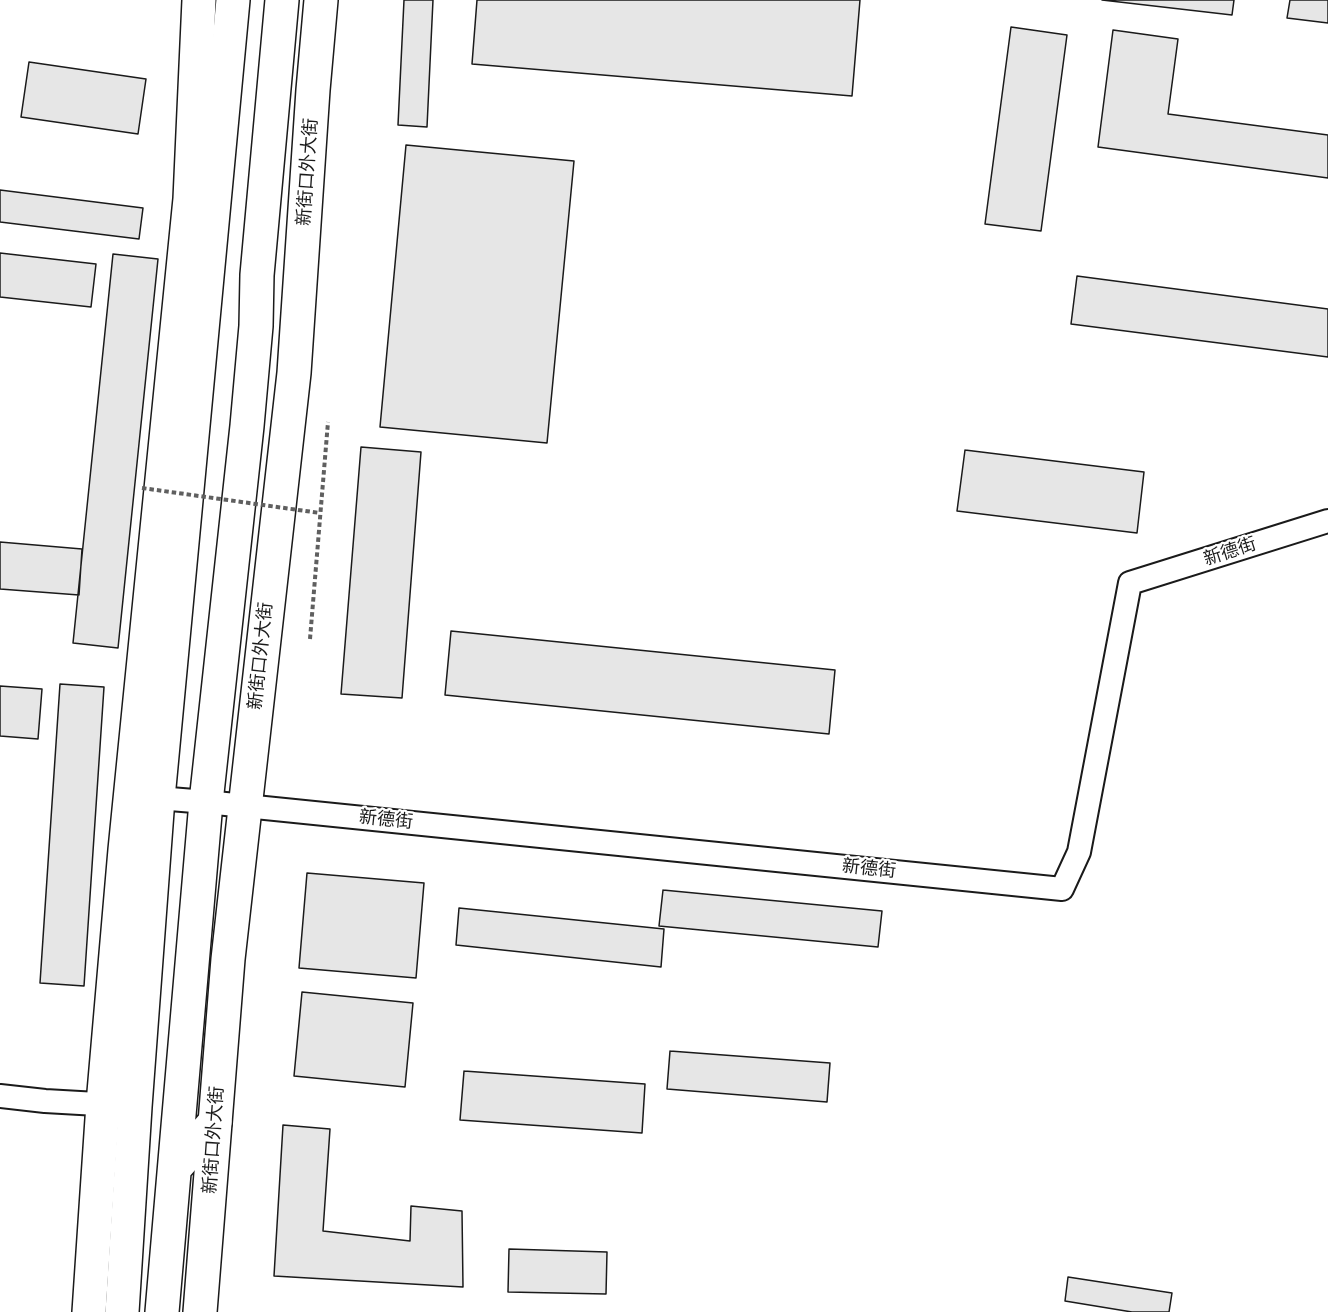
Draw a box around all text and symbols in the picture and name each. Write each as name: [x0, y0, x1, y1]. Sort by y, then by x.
street label: 新街口外大街: [293, 117, 323, 227]
street label: 新德街: [1201, 533, 1259, 571]
street label: 新街口外大街: [245, 601, 277, 711]
street label: 新德街: [358, 806, 414, 834]
street label: 新德街: [841, 855, 897, 883]
street label: 新街口外大街: [199, 1085, 229, 1195]

